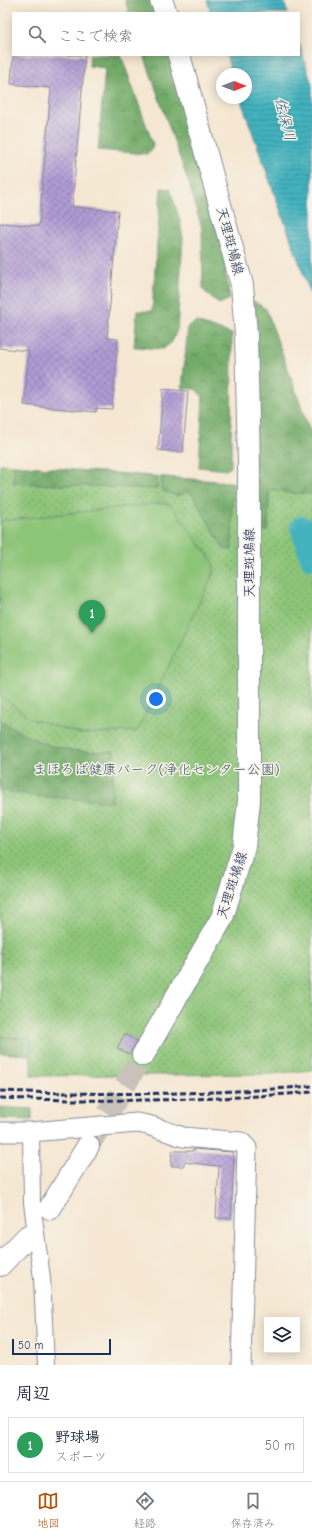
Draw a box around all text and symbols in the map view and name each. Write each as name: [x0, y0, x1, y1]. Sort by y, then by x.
search box: [12, 12, 300, 56]
icon: search: [26, 23, 48, 45]
text: ここで検索: [58, 27, 133, 45]
north arrow: [216, 68, 252, 104]
water label: 佐保川: [271, 95, 299, 143]
street label: 天理斑鳩線: [213, 205, 247, 277]
street label: 天理斑鳩線: [241, 528, 258, 598]
pin: 1: [79, 600, 105, 633]
your location: [146, 689, 166, 709]
park label: まほろば健康パーク(浄化センター公園): [32, 761, 280, 778]
street label: 天理斑鳩線: [213, 849, 251, 921]
map controls: [264, 1317, 300, 1353]
button: layers: [264, 1317, 300, 1353]
scale bar: [12, 1337, 111, 1356]
text: 50 m: [18, 1339, 43, 1352]
text: 周辺: [16, 1384, 50, 1403]
text: 野球場: [55, 1428, 100, 1446]
text: 1: [27, 1438, 33, 1453]
text: 50 m: [265, 1438, 295, 1453]
text: スポーツ: [55, 1449, 107, 1464]
tab: 地図: [37, 1490, 59, 1530]
tab: 経路: [134, 1490, 156, 1530]
tab: 保存済み: [231, 1490, 275, 1530]

